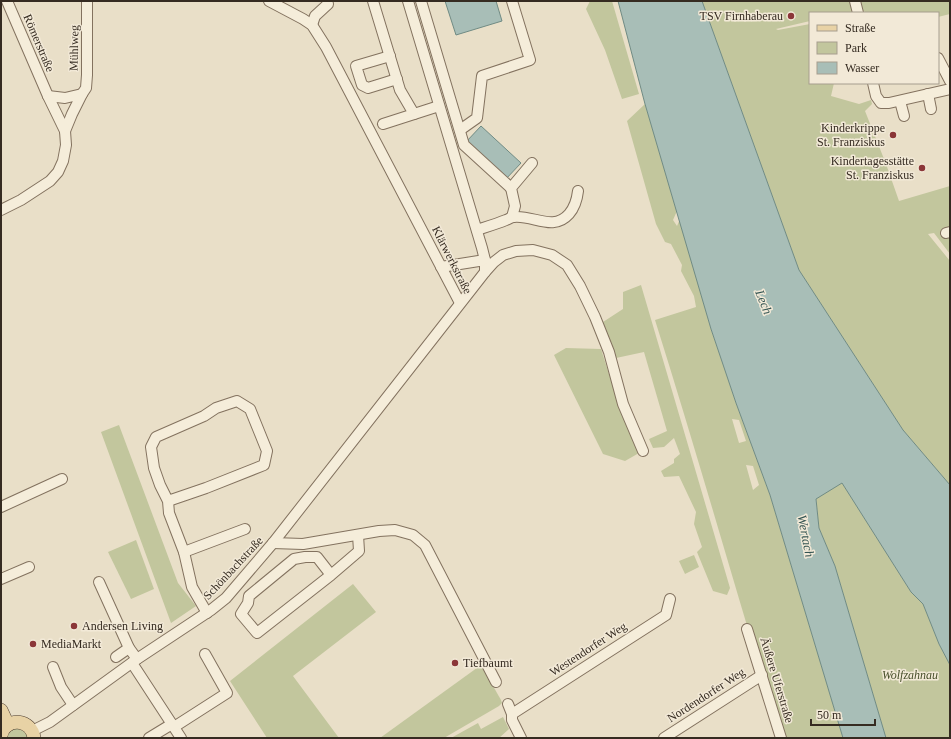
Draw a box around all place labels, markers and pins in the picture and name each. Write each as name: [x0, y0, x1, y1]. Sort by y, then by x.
place label: TSV Firnhaberau: [700, 9, 783, 23]
marker: TSV Firnhaberau: [786, 11, 796, 21]
place label: Kinderkrippe St. Franziskus: [817, 121, 885, 149]
marker: Kinderkrippe St. Franziskus: [888, 130, 898, 140]
place label: Kindertagesstätte St. Franziskus: [831, 154, 914, 182]
marker: Kindertagesstätte St. Franziskus: [917, 163, 927, 173]
place label: Andersen Living: [82, 619, 163, 633]
marker: Andersen Living: [69, 621, 79, 631]
place label: MediaMarkt: [41, 637, 102, 651]
marker: MediaMarkt: [28, 639, 38, 649]
place label: Tiefbaumt: [463, 656, 513, 670]
marker: Tiefbaumt: [450, 658, 460, 668]

